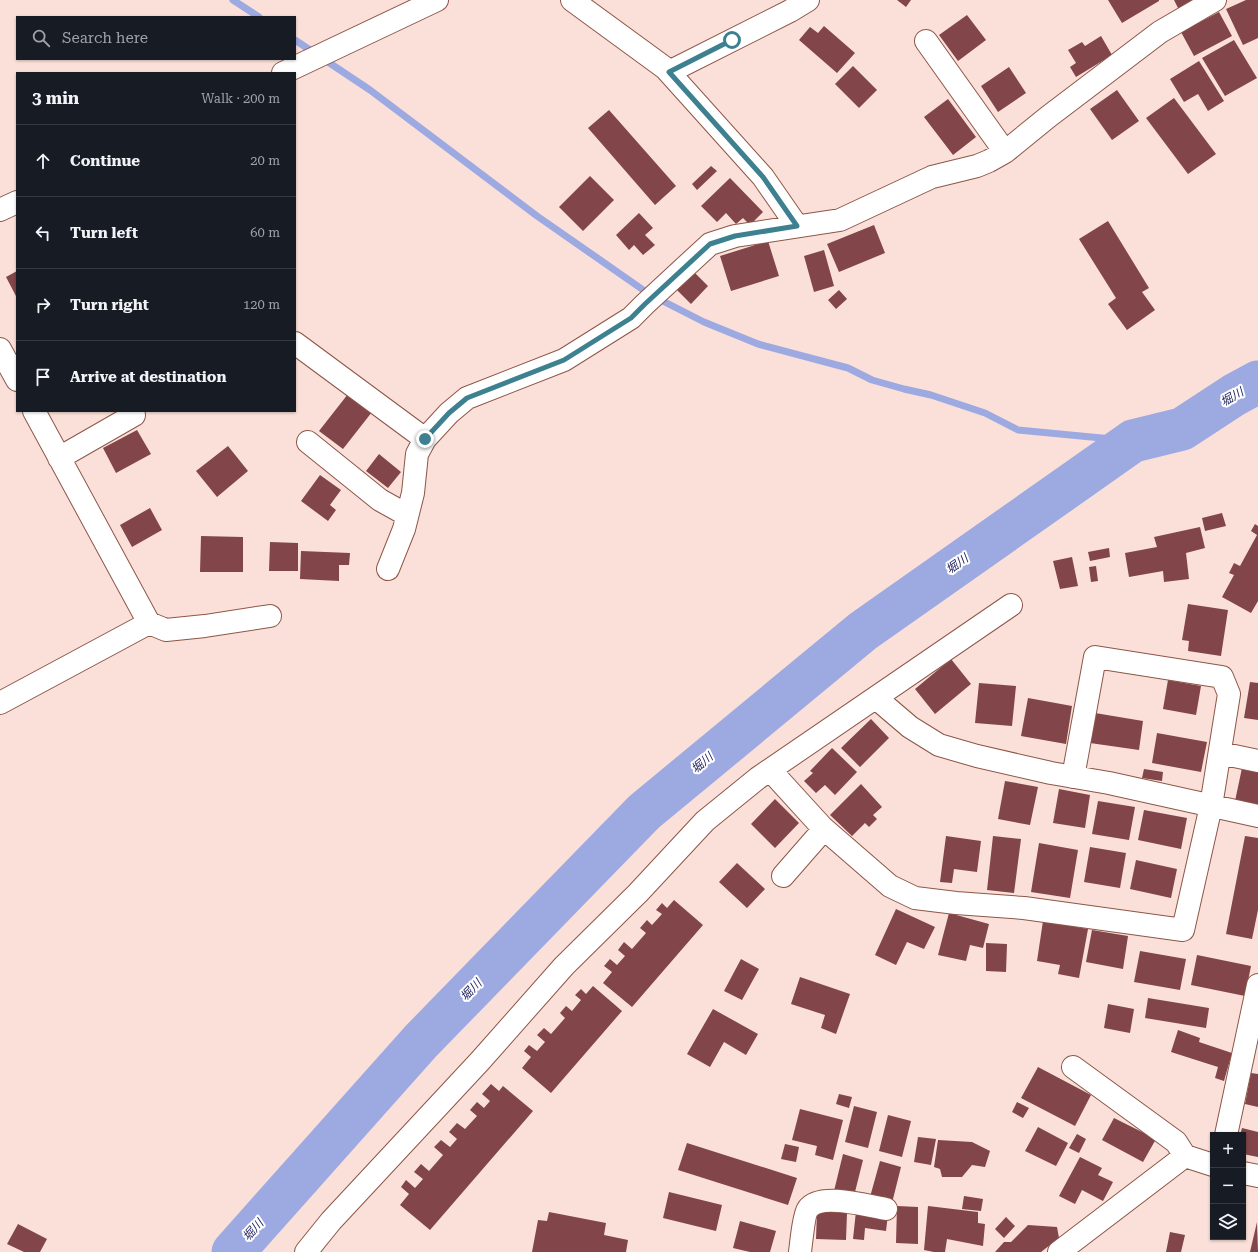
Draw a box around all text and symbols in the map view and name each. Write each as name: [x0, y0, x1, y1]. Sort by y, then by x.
search box: [16, 16, 296, 60]
icon: search: [30, 27, 52, 49]
text: Search here: [62, 29, 148, 47]
route start: [723, 31, 741, 49]
text: 3 min: [32, 88, 79, 108]
text: Walk · 200 m: [201, 91, 280, 106]
icon: ahead: [32, 150, 54, 172]
text: Continue: [70, 152, 140, 170]
text: 20 m: [250, 153, 280, 168]
icon: left: [32, 222, 54, 244]
text: Turn left: [70, 224, 138, 242]
text: 60 m: [250, 225, 280, 240]
icon: right: [32, 294, 54, 316]
text: Turn right: [70, 296, 149, 314]
text: 120 m: [243, 297, 280, 312]
icon: arrive: [32, 366, 54, 388]
text: Arrive at destination: [70, 368, 226, 386]
water label: 堀川: [1218, 384, 1248, 409]
route end: [416, 430, 434, 448]
water label: 堀川: [943, 550, 972, 577]
water label: 堀川: [688, 749, 717, 776]
water label: 堀川: [458, 975, 486, 1004]
map controls: [1210, 1132, 1246, 1240]
button: +: [1210, 1132, 1246, 1168]
button: −: [1210, 1168, 1246, 1204]
button: layers: [1210, 1204, 1246, 1240]
water label: 堀川: [240, 1215, 268, 1244]

